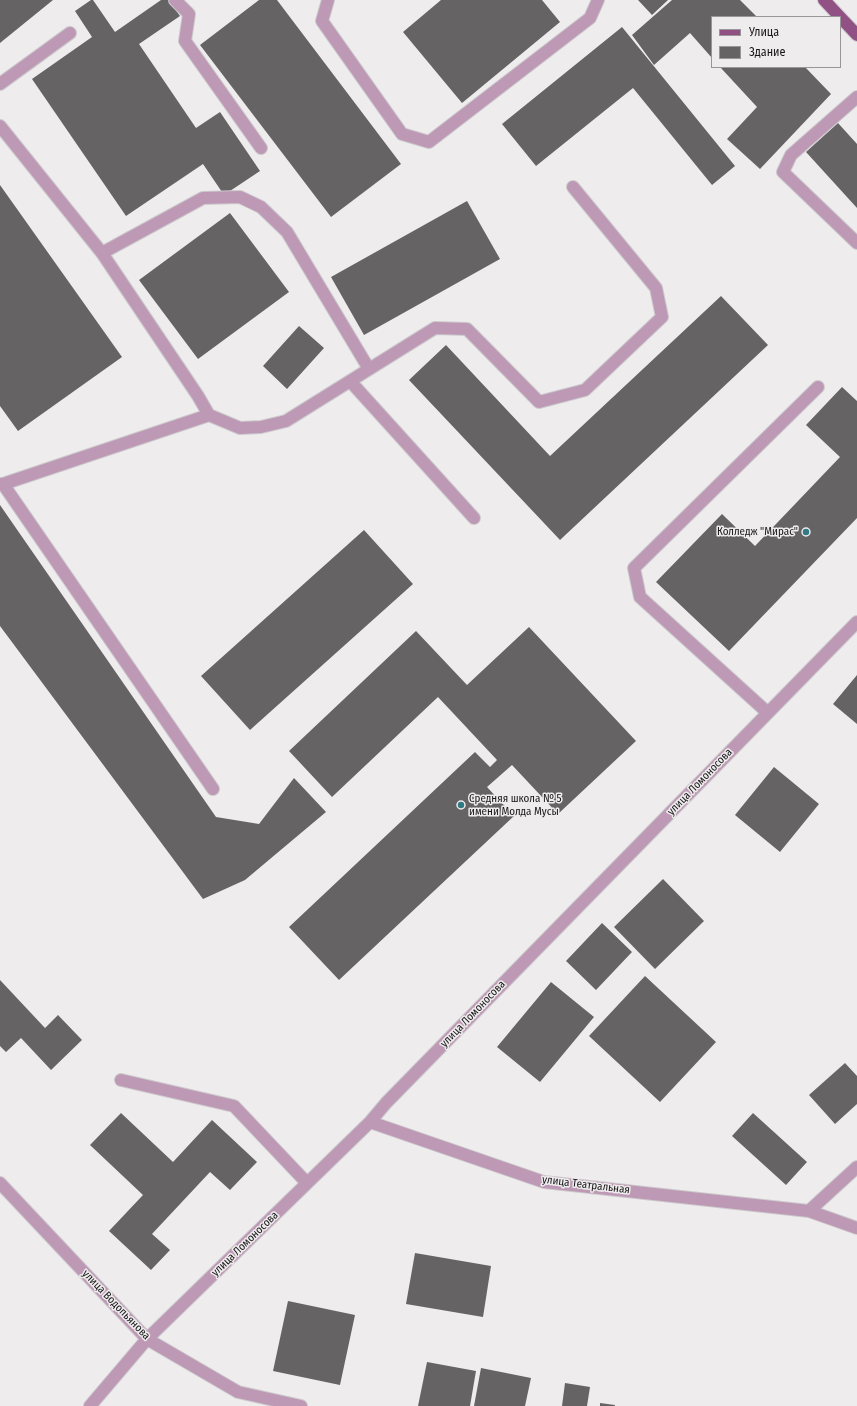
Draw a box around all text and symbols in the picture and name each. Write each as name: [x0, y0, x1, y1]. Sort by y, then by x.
legend: [711, 16, 841, 68]
text: Улица: [749, 25, 779, 39]
text: Здание: [749, 45, 785, 59]
place label: Колледж "Мирас": [717, 525, 798, 539]
marker: Колледж "Мирас": [801, 527, 811, 537]
street label: улица Ломоносова: [665, 746, 735, 818]
place label: Средняя школа № 5 имени Молда Мусы: [469, 792, 562, 818]
marker: Средняя школа № 5 имени Молда Мусы: [456, 800, 466, 810]
street label: улица Ломоносова: [438, 978, 508, 1050]
street label: улица Театральная: [541, 1173, 631, 1197]
street label: улица Ломоносова: [209, 1209, 281, 1279]
street label: улица Водопьянова: [79, 1267, 153, 1343]

